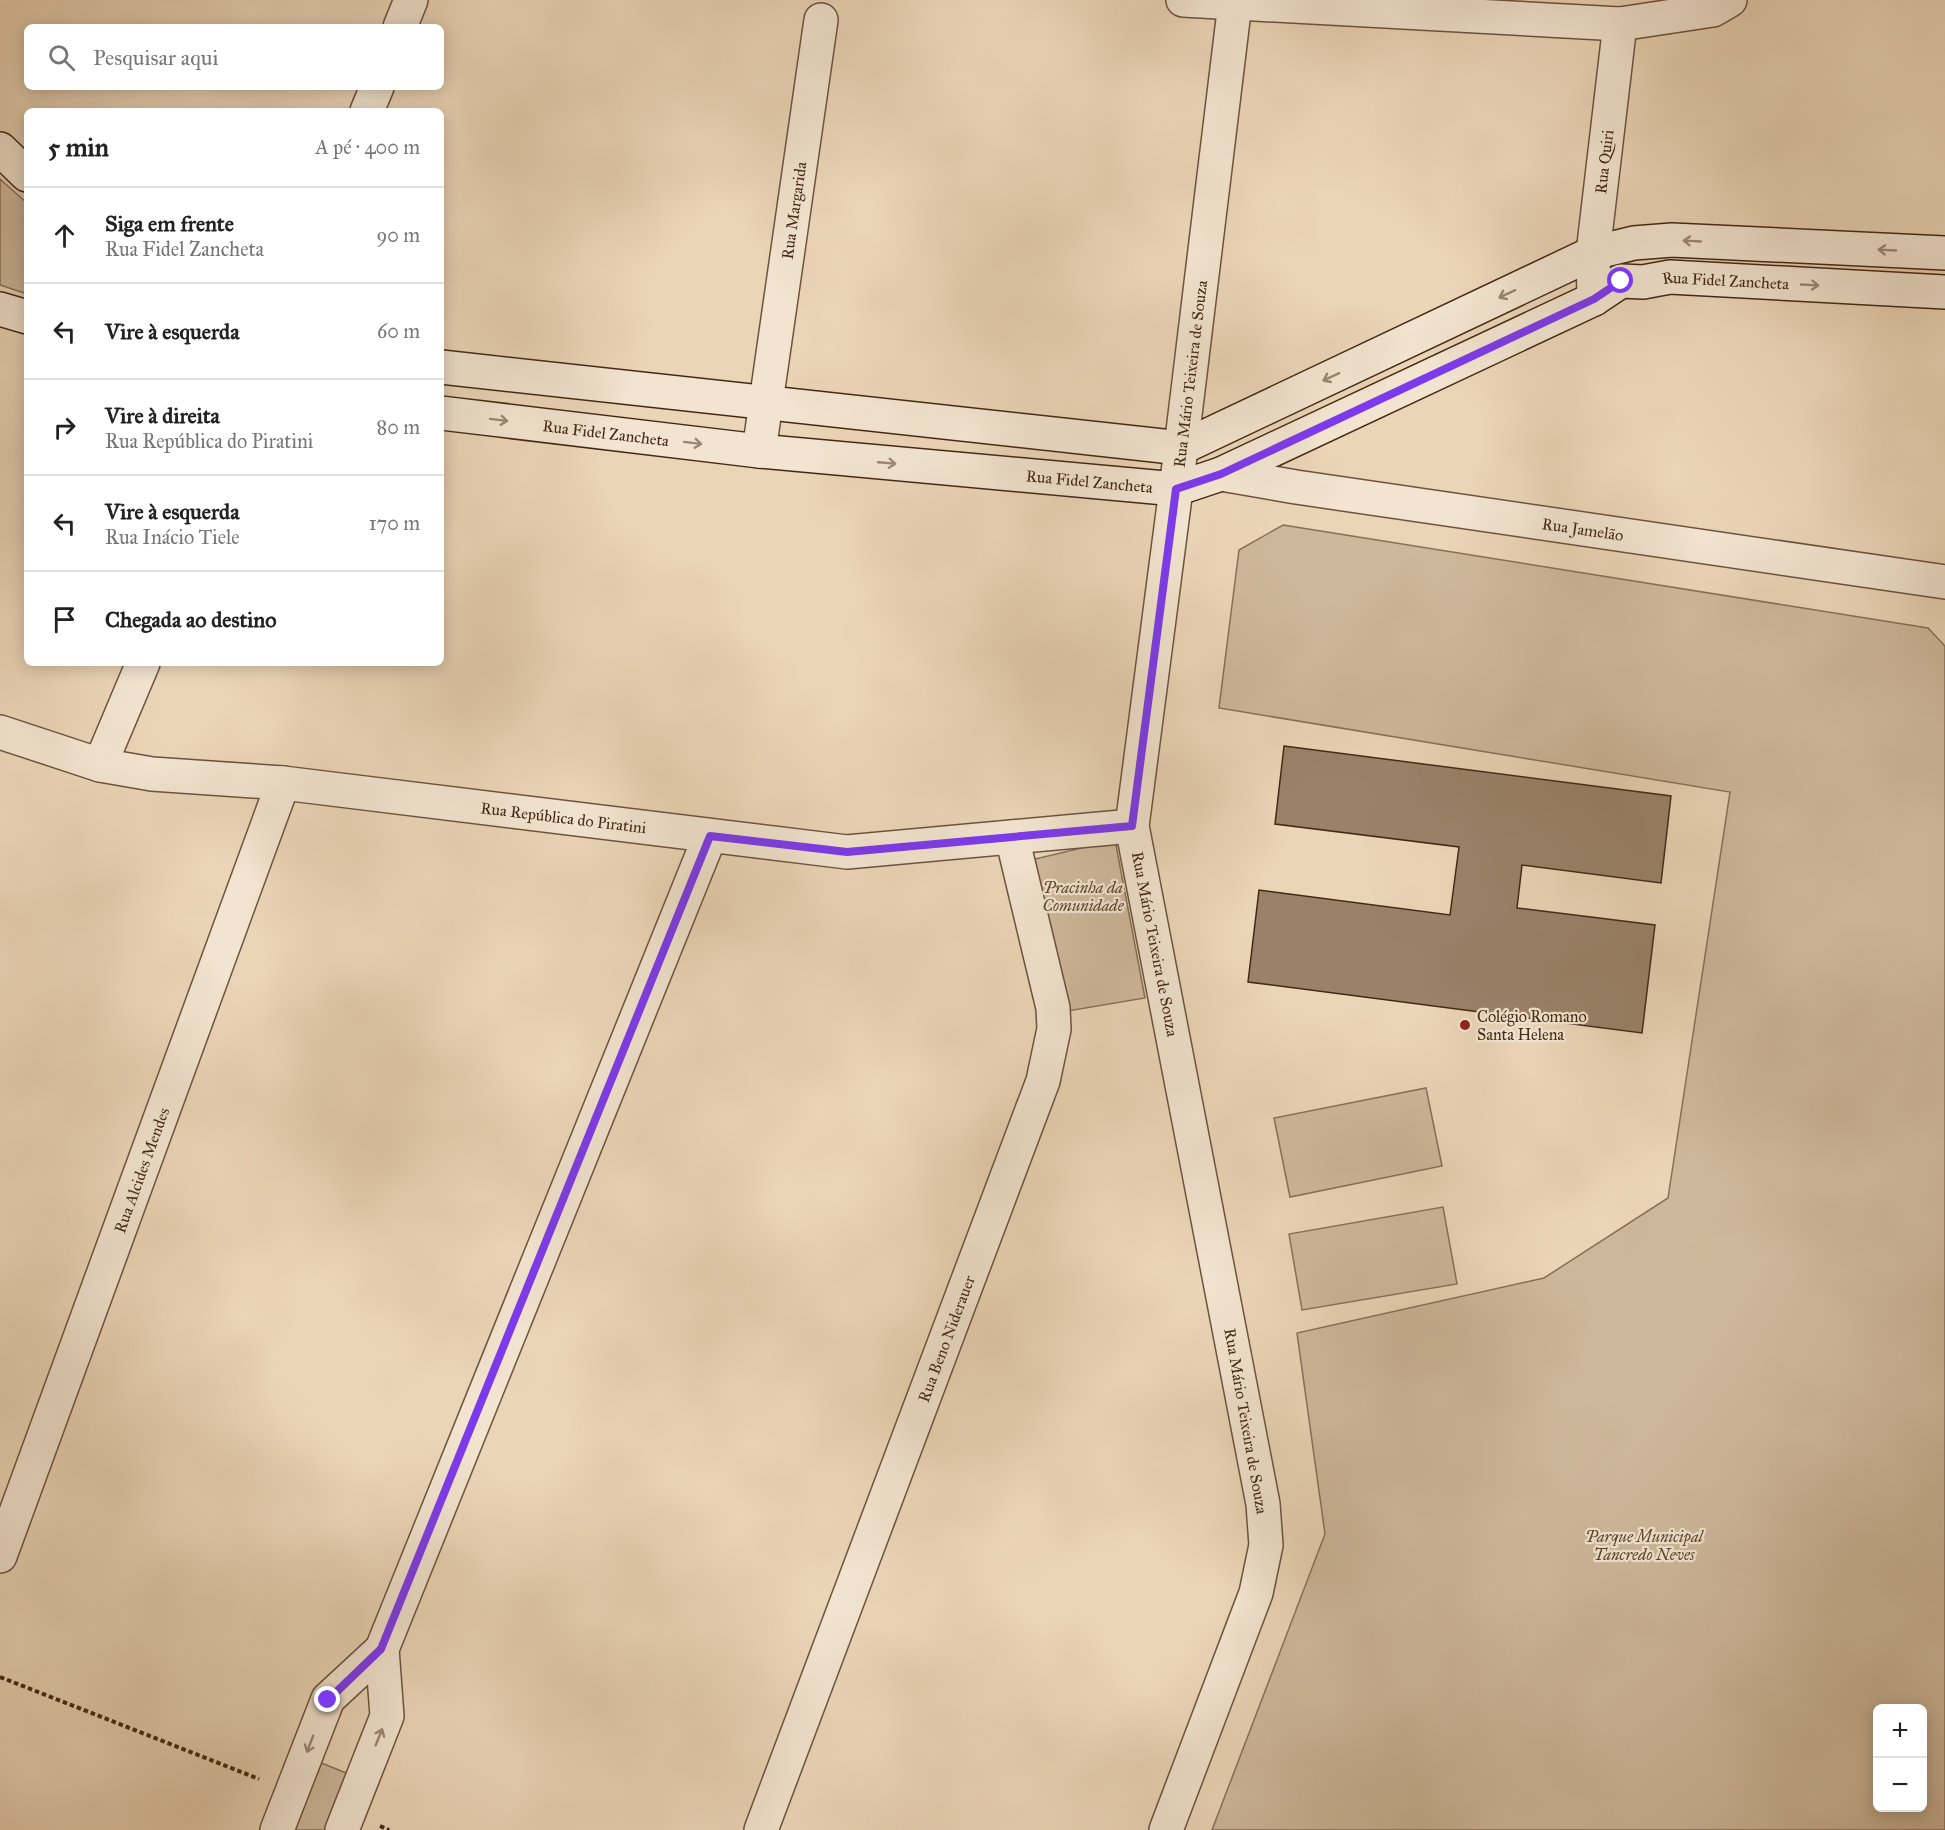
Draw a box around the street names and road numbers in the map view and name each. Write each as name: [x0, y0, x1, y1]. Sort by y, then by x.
street label: Rua Quiri: [1591, 128, 1617, 195]
street label: Rua Margarida: [777, 160, 810, 261]
street label: Rua Fidel Zancheta: [1660, 267, 1790, 293]
street label: Rua Mário Teixeira de Souza: [1169, 279, 1211, 469]
street label: Rua Fidel Zancheta: [542, 416, 670, 450]
street label: Rua Fidel Zancheta: [1025, 466, 1154, 496]
street label: Rua Jamelão: [1541, 514, 1625, 544]
street label: Rua República do Piratini: [480, 798, 648, 837]
street label: Rua Mário Teixeira de Souza: [1128, 850, 1182, 1038]
street label: Rua Alcides Mendes: [110, 1105, 173, 1235]
street label: Rua Beno Niderauer: [913, 1273, 978, 1405]
street label: Rua Mário Teixeira de Souza: [1220, 1327, 1272, 1516]

